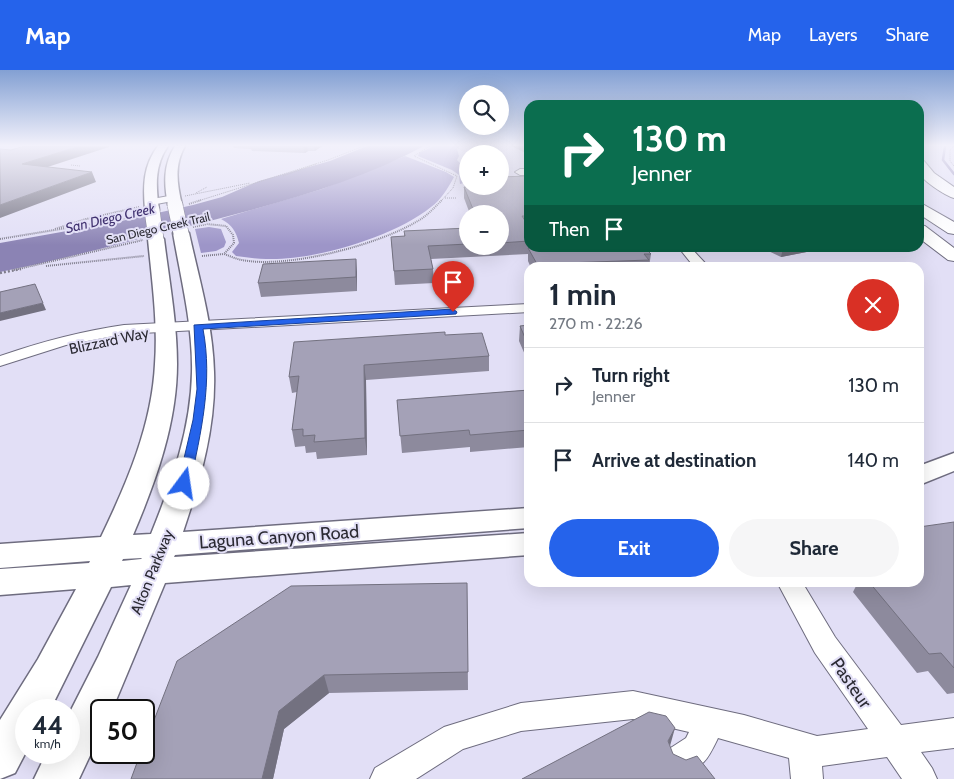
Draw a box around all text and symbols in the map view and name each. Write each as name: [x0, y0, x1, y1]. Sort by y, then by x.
text: Map: [25, 21, 71, 50]
text: Map: [748, 24, 781, 46]
text: Layers: [809, 24, 858, 46]
text: Share: [886, 24, 929, 46]
map controls: [459, 85, 509, 255]
button: search: [459, 85, 509, 135]
text: 130 m: [632, 117, 727, 160]
icon: right: [549, 120, 614, 185]
button: +: [459, 145, 509, 195]
text: Jenner: [632, 160, 691, 187]
water label: San Diego Creek: [64, 199, 157, 237]
button: −: [459, 205, 509, 255]
street label: San Diego Creek Trail: [105, 209, 212, 247]
icon: arrive: [600, 215, 628, 243]
text: Then: [549, 218, 590, 241]
pin: [432, 261, 474, 312]
icon: arrive: [439, 268, 467, 296]
text: 1 min: [549, 276, 617, 313]
button: close: [847, 279, 899, 331]
text: 270 m · 22:26: [549, 314, 643, 333]
street label: Blizzard Way: [67, 324, 151, 358]
text: Turn right: [592, 364, 670, 387]
icon: right: [549, 371, 577, 399]
text: 130 m: [848, 374, 899, 397]
text: Jenner: [592, 387, 635, 406]
icon: arrive: [549, 446, 577, 474]
text: Arrive at destination: [592, 449, 756, 472]
text: 140 m: [848, 449, 899, 472]
position arrow: [157, 457, 209, 509]
button: Exit: [549, 519, 719, 577]
button: Share: [729, 519, 899, 577]
street label: Laguna Canyon Road: [198, 520, 360, 554]
street label: Alton Parkway: [127, 527, 177, 617]
street label: Pasteur: [826, 654, 876, 713]
speed limit sign: 50: [90, 699, 155, 764]
text: 44: [32, 710, 63, 740]
text: km/h: [34, 736, 61, 751]

